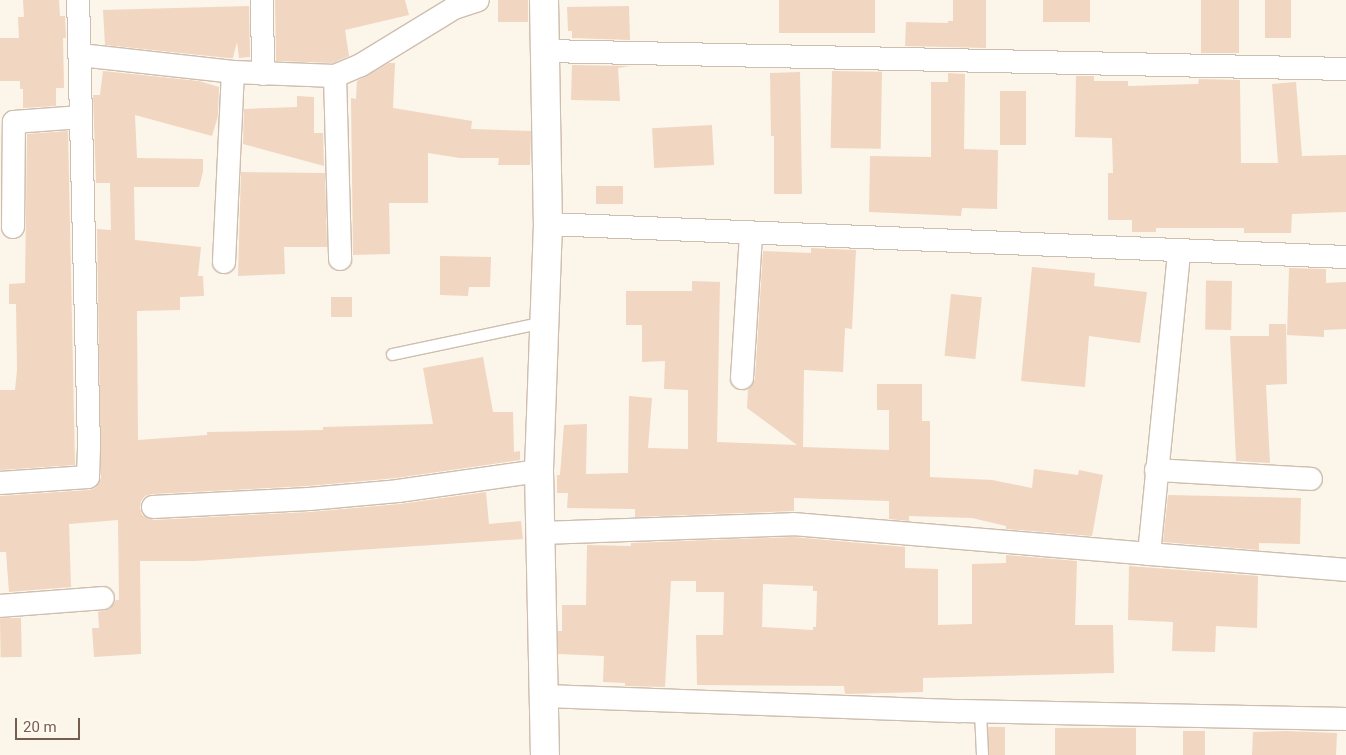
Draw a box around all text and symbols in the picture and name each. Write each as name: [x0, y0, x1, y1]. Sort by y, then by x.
scale bar: [18, 708, 82, 740]
text: 20 m: [23, 718, 57, 736]

